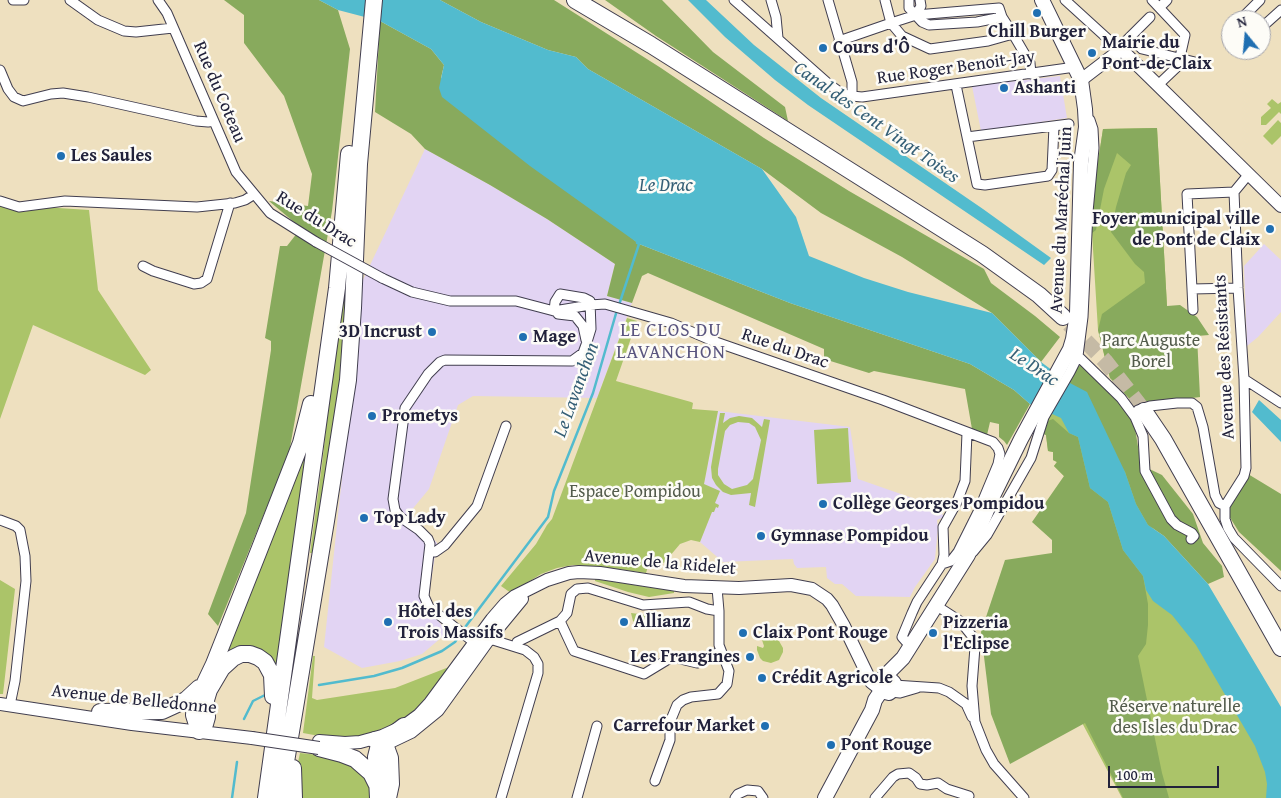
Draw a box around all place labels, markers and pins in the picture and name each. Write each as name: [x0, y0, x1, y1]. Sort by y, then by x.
marker: Chill Burger: [1031, 7, 1043, 19]
place label: Chill Burger: [988, 21, 1086, 43]
place label: Mairie du Pont-de-Claix: [1102, 32, 1212, 74]
place label: Cours d'Ô: [833, 37, 910, 59]
marker: Cours d'Ô: [817, 42, 829, 54]
marker: Mairie du Pont-de-Claix: [1086, 47, 1098, 59]
place label: Ashanti: [1014, 77, 1076, 99]
marker: Ashanti: [998, 82, 1010, 94]
place label: Les Saules: [71, 145, 152, 167]
marker: Les Saules: [55, 150, 67, 162]
place label: Foyer municipal ville de Pont de Claix: [1092, 208, 1260, 250]
marker: Foyer municipal ville de Pont de Claix: [1264, 223, 1276, 235]
place label: 3D Incrust: [339, 321, 422, 343]
marker: 3D Incrust: [426, 326, 438, 338]
place label: Mage: [533, 326, 576, 348]
marker: Mage: [517, 331, 529, 343]
place label: Prometys: [382, 405, 458, 427]
marker: Prometys: [366, 410, 378, 422]
place label: Collège Georges Pompidou: [833, 493, 1044, 515]
marker: Collège Georges Pompidou: [817, 498, 829, 510]
place label: Top Lady: [374, 507, 446, 529]
marker: Top Lady: [358, 512, 370, 524]
place label: Gymnase Pompidou: [771, 525, 929, 547]
marker: Gymnase Pompidou: [755, 530, 767, 542]
place label: Hôtel des Trois Massifs: [398, 601, 503, 644]
place label: Allianz: [634, 611, 691, 633]
place label: Pizzeria l'Eclipse: [943, 612, 1009, 654]
marker: Hôtel des Trois Massifs: [382, 616, 394, 628]
marker: Allianz: [618, 616, 630, 628]
place label: Claix Pont Rouge: [753, 622, 888, 644]
marker: Claix Pont Rouge: [737, 627, 749, 639]
marker: Pizzeria l'Eclipse: [927, 627, 939, 639]
place label: Les Frangines: [631, 646, 740, 668]
marker: Les Frangines: [744, 651, 756, 663]
place label: Crédit Agricole: [772, 667, 893, 689]
marker: Crédit Agricole: [756, 672, 768, 684]
place label: Carrefour Market: [614, 715, 755, 737]
marker: Carrefour Market: [759, 720, 771, 732]
place label: Pont Rouge: [841, 734, 932, 756]
marker: Pont Rouge: [825, 739, 837, 751]

